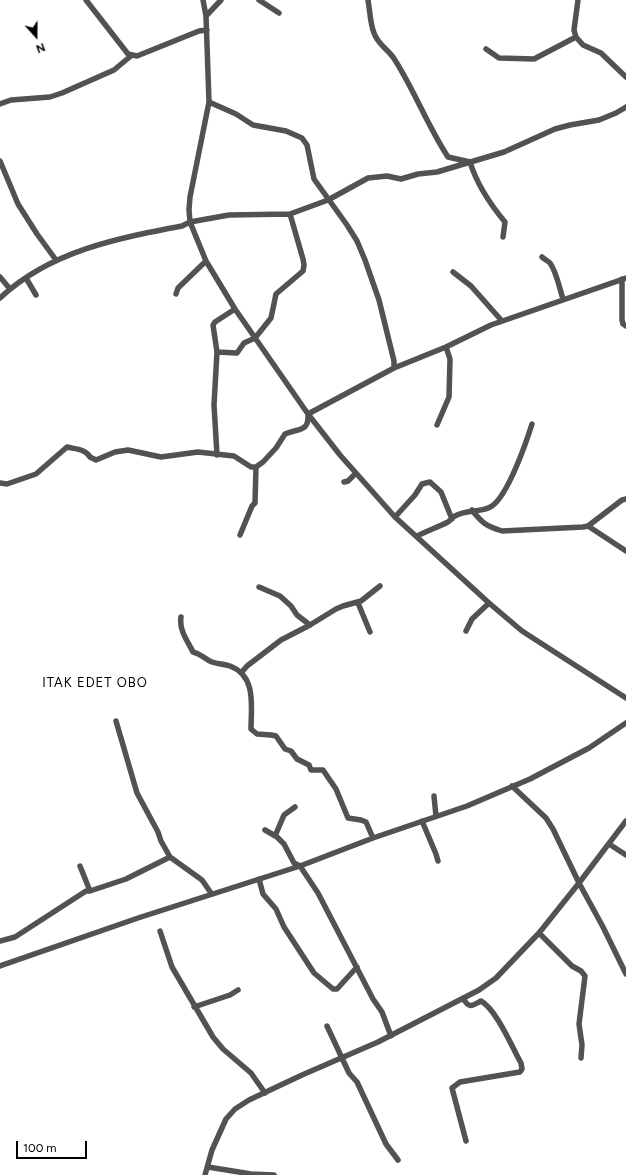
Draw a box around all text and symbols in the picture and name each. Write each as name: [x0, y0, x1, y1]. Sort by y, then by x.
north arrow: [16, 16, 56, 56]
text: N: [34, 40, 47, 55]
district label: ITAK EDET OBO: [42, 675, 148, 691]
scale bar: [18, 1133, 89, 1159]
text: 100 m: [23, 1141, 57, 1155]

